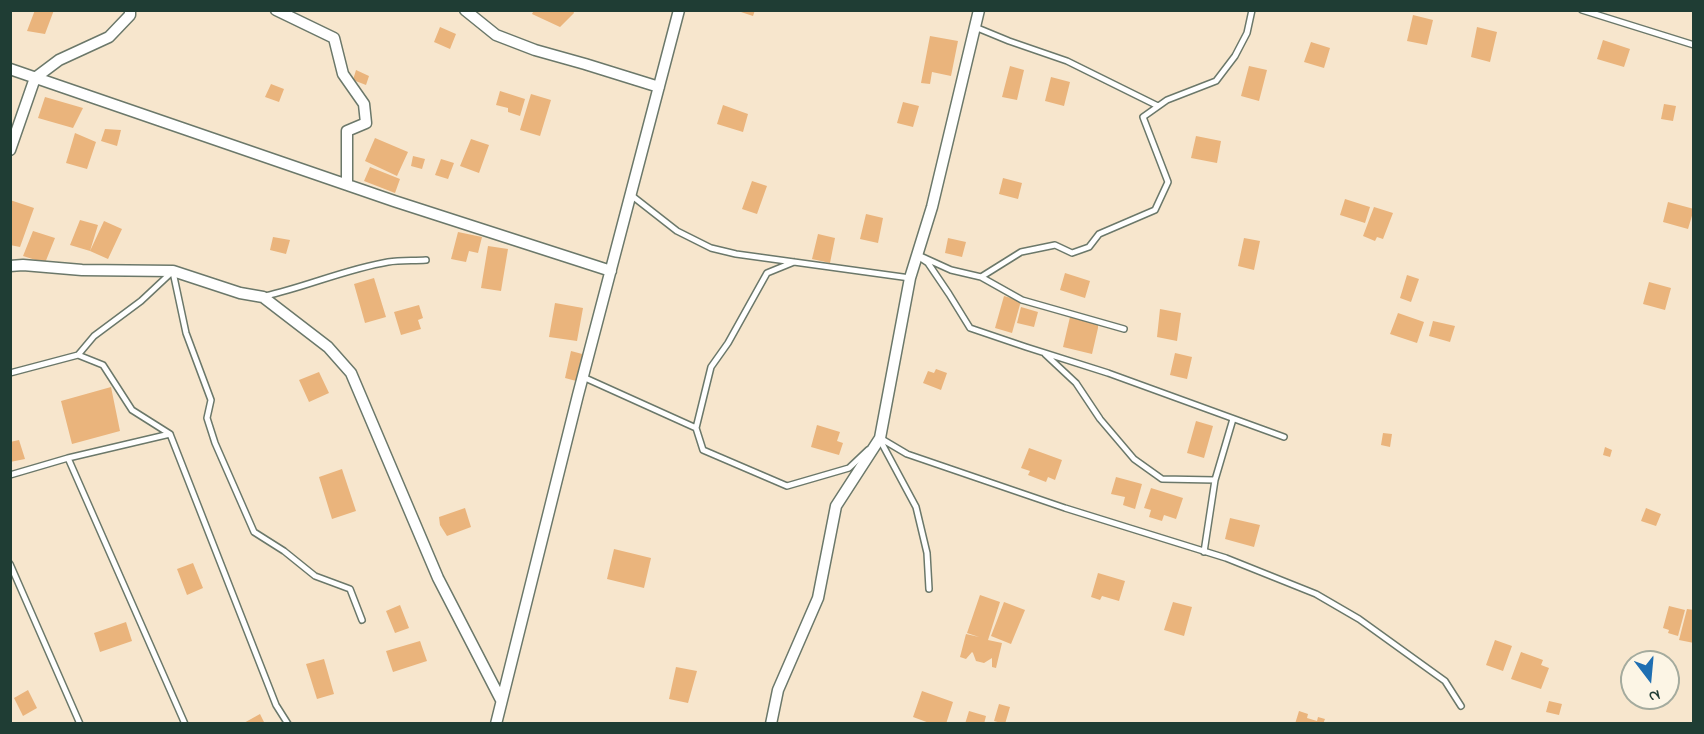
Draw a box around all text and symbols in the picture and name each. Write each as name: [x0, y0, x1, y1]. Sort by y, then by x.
north arrow: [1620, 650, 1680, 710]
text: N: [1646, 682, 1663, 708]

